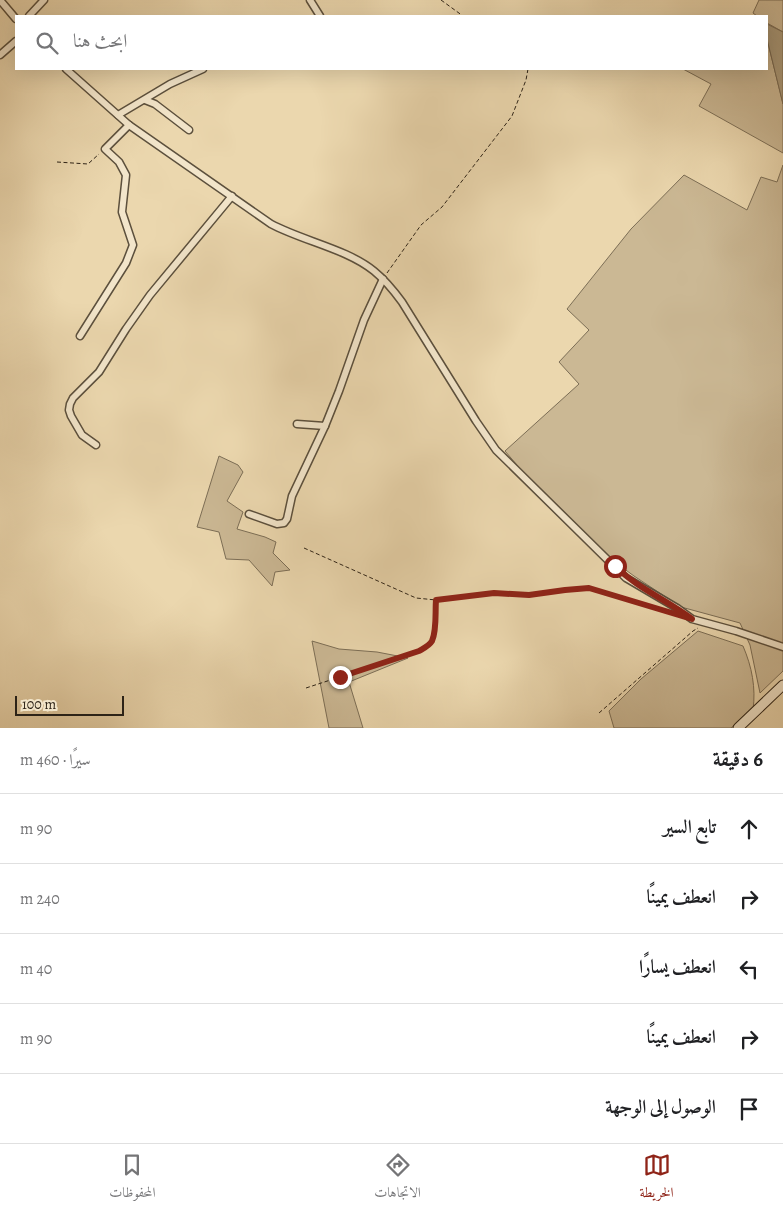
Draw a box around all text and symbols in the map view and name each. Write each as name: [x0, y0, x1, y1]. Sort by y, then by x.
search box: [15, 15, 768, 70]
text: ابحث هنا: [73, 28, 127, 54]
icon: search: [33, 29, 61, 57]
route start: [604, 555, 627, 578]
route end: [329, 666, 352, 689]
scale bar: [15, 693, 124, 716]
text: 100 m: [22, 695, 56, 714]
text: 6 دقيقة: [713, 745, 763, 773]
text: سيرًا · 460 m: [20, 749, 91, 771]
text: تابع السير: [663, 814, 716, 840]
icon: ahead: [735, 815, 763, 843]
text: 90 m: [20, 818, 52, 840]
text: انعطف يمينًا: [646, 884, 716, 910]
icon: right: [735, 885, 763, 913]
text: 240 m: [20, 888, 60, 910]
text: انعطف يسارًا: [639, 954, 716, 980]
icon: left: [735, 955, 763, 983]
text: 40 m: [20, 958, 52, 980]
text: انعطف يمينًا: [646, 1024, 716, 1050]
icon: right: [735, 1025, 763, 1053]
text: 90 m: [20, 1028, 52, 1050]
text: الوصول إلى الوجهة: [605, 1094, 716, 1120]
icon: arrive: [735, 1095, 763, 1123]
tab: المحفوظات: [109, 1151, 156, 1206]
tab: الاتجاهات: [374, 1151, 421, 1206]
tab: الخريطة: [640, 1151, 674, 1206]

